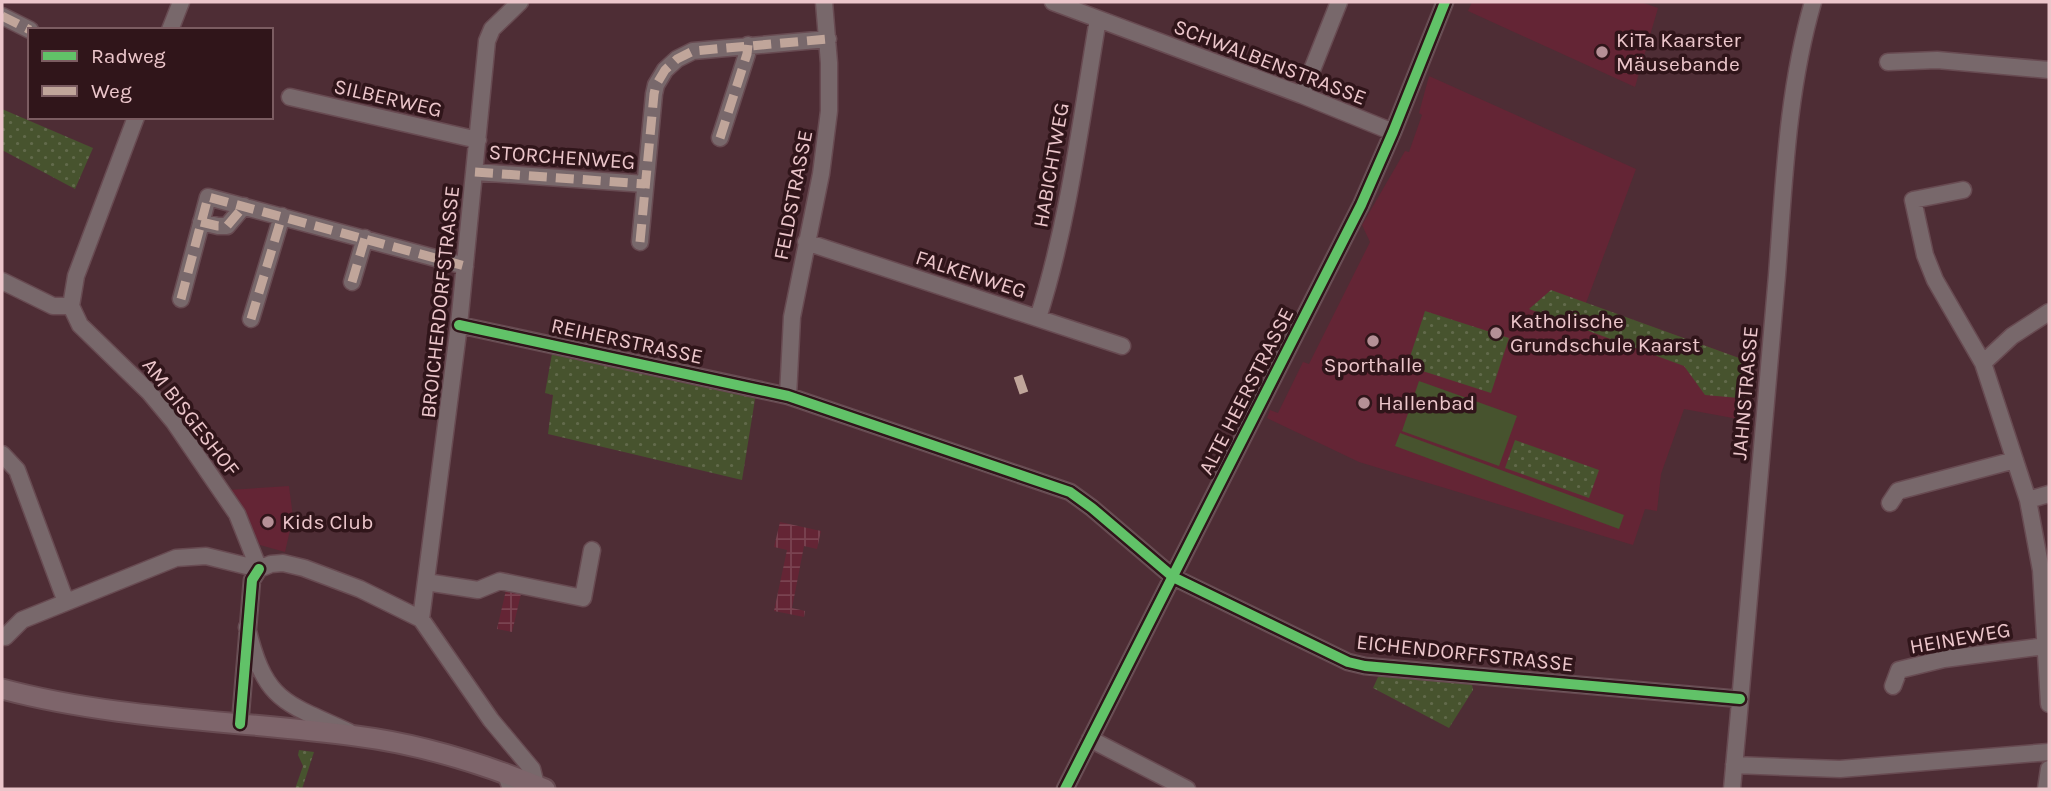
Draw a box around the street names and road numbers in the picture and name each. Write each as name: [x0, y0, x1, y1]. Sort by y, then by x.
street label: SCHWALBENSTRASSE: [1170, 14, 1370, 110]
street label: SILBERWEG: [332, 74, 444, 122]
street label: HABICHTWEG: [1028, 101, 1074, 229]
street label: FELDSTRASSE: [769, 128, 817, 262]
street label: STORCHENWEG: [488, 140, 636, 174]
street label: BROICHERDORFSTRASSE: [416, 185, 464, 419]
street label: FALKENWEG: [913, 245, 1029, 303]
street label: ALTE HEERSTRASSE: [1194, 304, 1298, 478]
street label: REIHERSTRASSE: [549, 313, 705, 369]
street label: JAHNSTRASSE: [1727, 325, 1763, 461]
street label: AM BISGESHOF: [137, 353, 245, 481]
street label: HEINEWEG: [1908, 617, 2012, 659]
street label: EICHENDORFFSTRASSE: [1355, 630, 1575, 676]

